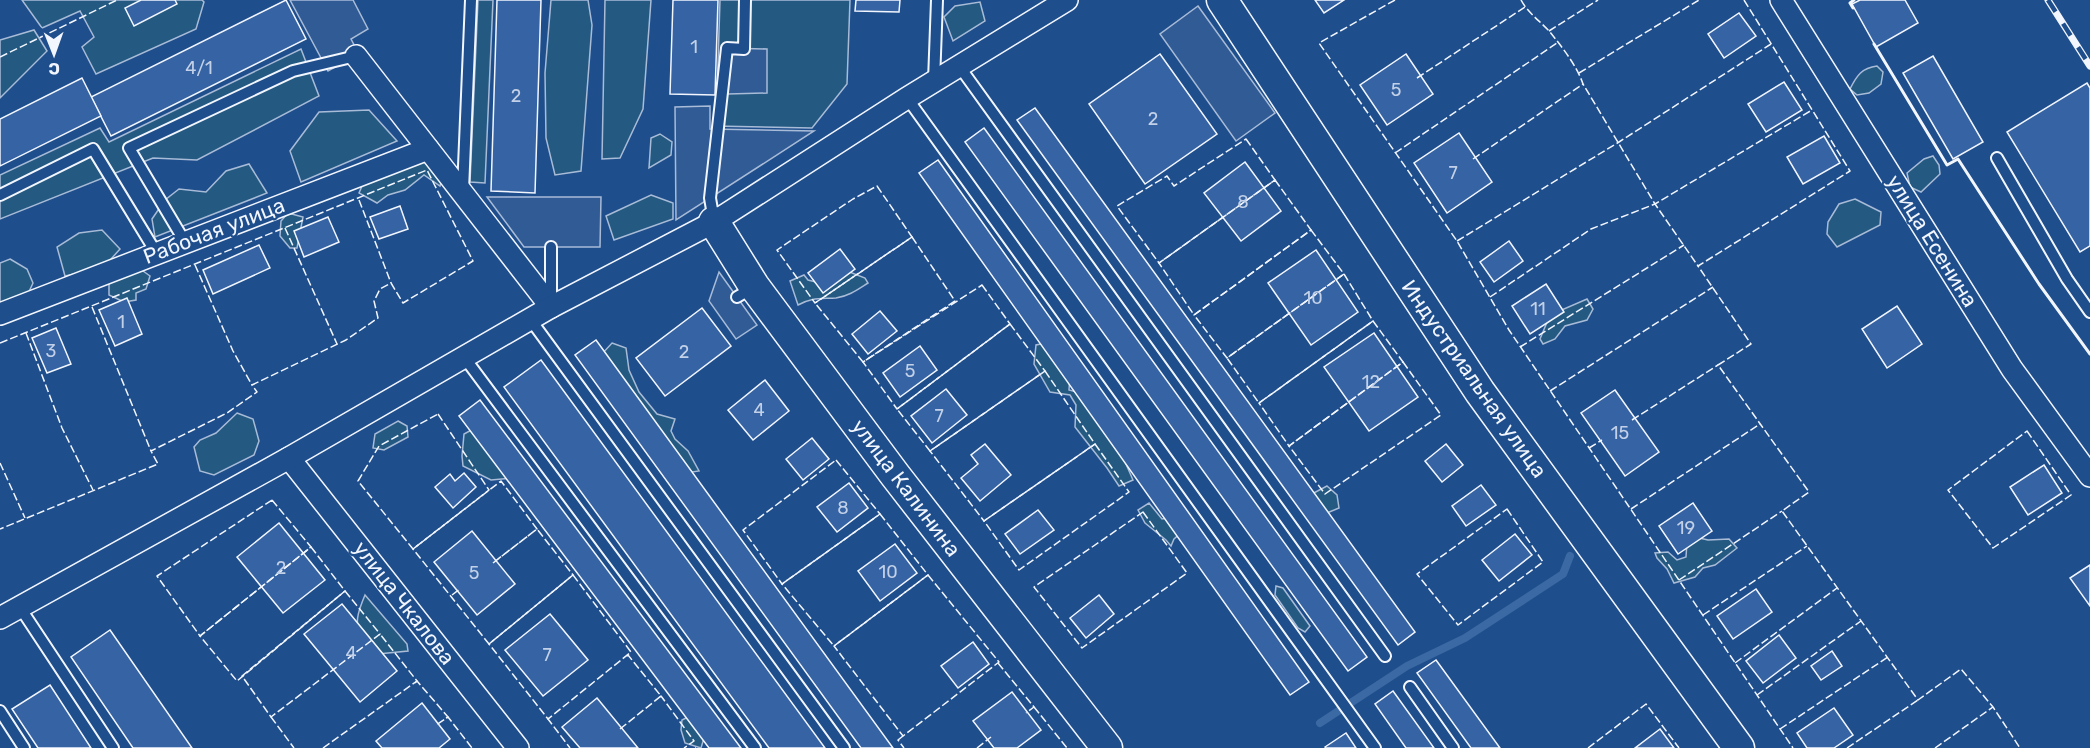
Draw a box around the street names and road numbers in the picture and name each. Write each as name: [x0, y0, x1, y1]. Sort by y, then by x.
street label: улица Есенина: [1882, 170, 1983, 312]
street label: Рабочая улица: [140, 192, 288, 269]
street label: Индустриальная улица: [1397, 275, 1552, 482]
street label: улица Калинина: [847, 414, 966, 561]
street label: улица Чкалова: [348, 536, 460, 669]

